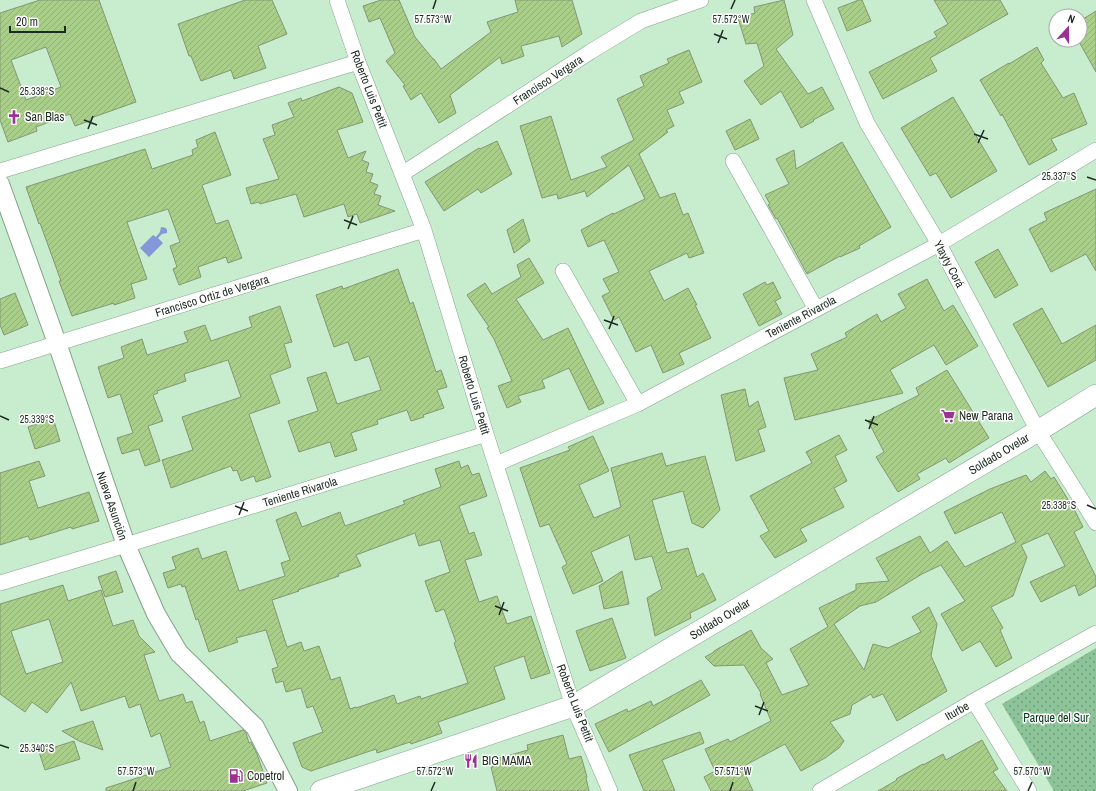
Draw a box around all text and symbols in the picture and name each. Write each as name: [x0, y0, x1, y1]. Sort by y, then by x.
scale bar: [10, 8, 65, 34]
north arrow: [1048, 8, 1088, 48]
text: N: [1066, 11, 1077, 26]
text: 57.573°W: [415, 13, 452, 26]
text: 57.572°W: [713, 13, 750, 26]
text: 20 m: [16, 14, 38, 30]
street label: Roberto Luis Pettit: [347, 48, 391, 130]
street label: Francisco Vergara: [510, 51, 587, 109]
text: 25.338°S: [20, 85, 55, 98]
church icon: San Blas: [6, 109, 22, 125]
place label: San Blas: [25, 109, 64, 125]
text: 25.337°S: [1042, 170, 1077, 183]
street label: Ytayty Corá: [930, 238, 968, 291]
street label: Francisco Ortiz de Vergara: [153, 271, 271, 321]
street label: Teniente Rivarola: [763, 292, 839, 342]
street label: Roberto Luis Pettit: [454, 353, 494, 437]
supermarket icon: New Parana: [940, 408, 956, 424]
place label: New Parana: [959, 408, 1014, 424]
text: 25.339°S: [20, 413, 55, 426]
street label: Soldado Ovelar: [966, 429, 1033, 478]
street label: Nueva Asunción: [93, 470, 131, 542]
street label: Teniente Rivarola: [261, 473, 340, 511]
text: 25.338°S: [1042, 499, 1077, 512]
street label: Soldado Ovelar: [687, 594, 754, 643]
street label: Roberto Luis Pettit: [553, 662, 597, 744]
street label: Iturbe: [942, 698, 972, 724]
park label: Parque del Sur: [1023, 710, 1090, 726]
text: 25.340°S: [20, 742, 55, 755]
restaurant icon: BIG MAMA: [463, 753, 479, 769]
place label: BIG MAMA: [482, 753, 532, 769]
text: 57.573°W: [118, 765, 155, 778]
text: 57.572°W: [417, 765, 454, 778]
text: 57.571°W: [715, 765, 752, 778]
text: 57.570°W: [1014, 765, 1051, 778]
fuel station icon: Copetrol: [228, 768, 244, 784]
place label: Copetrol: [247, 768, 284, 784]

